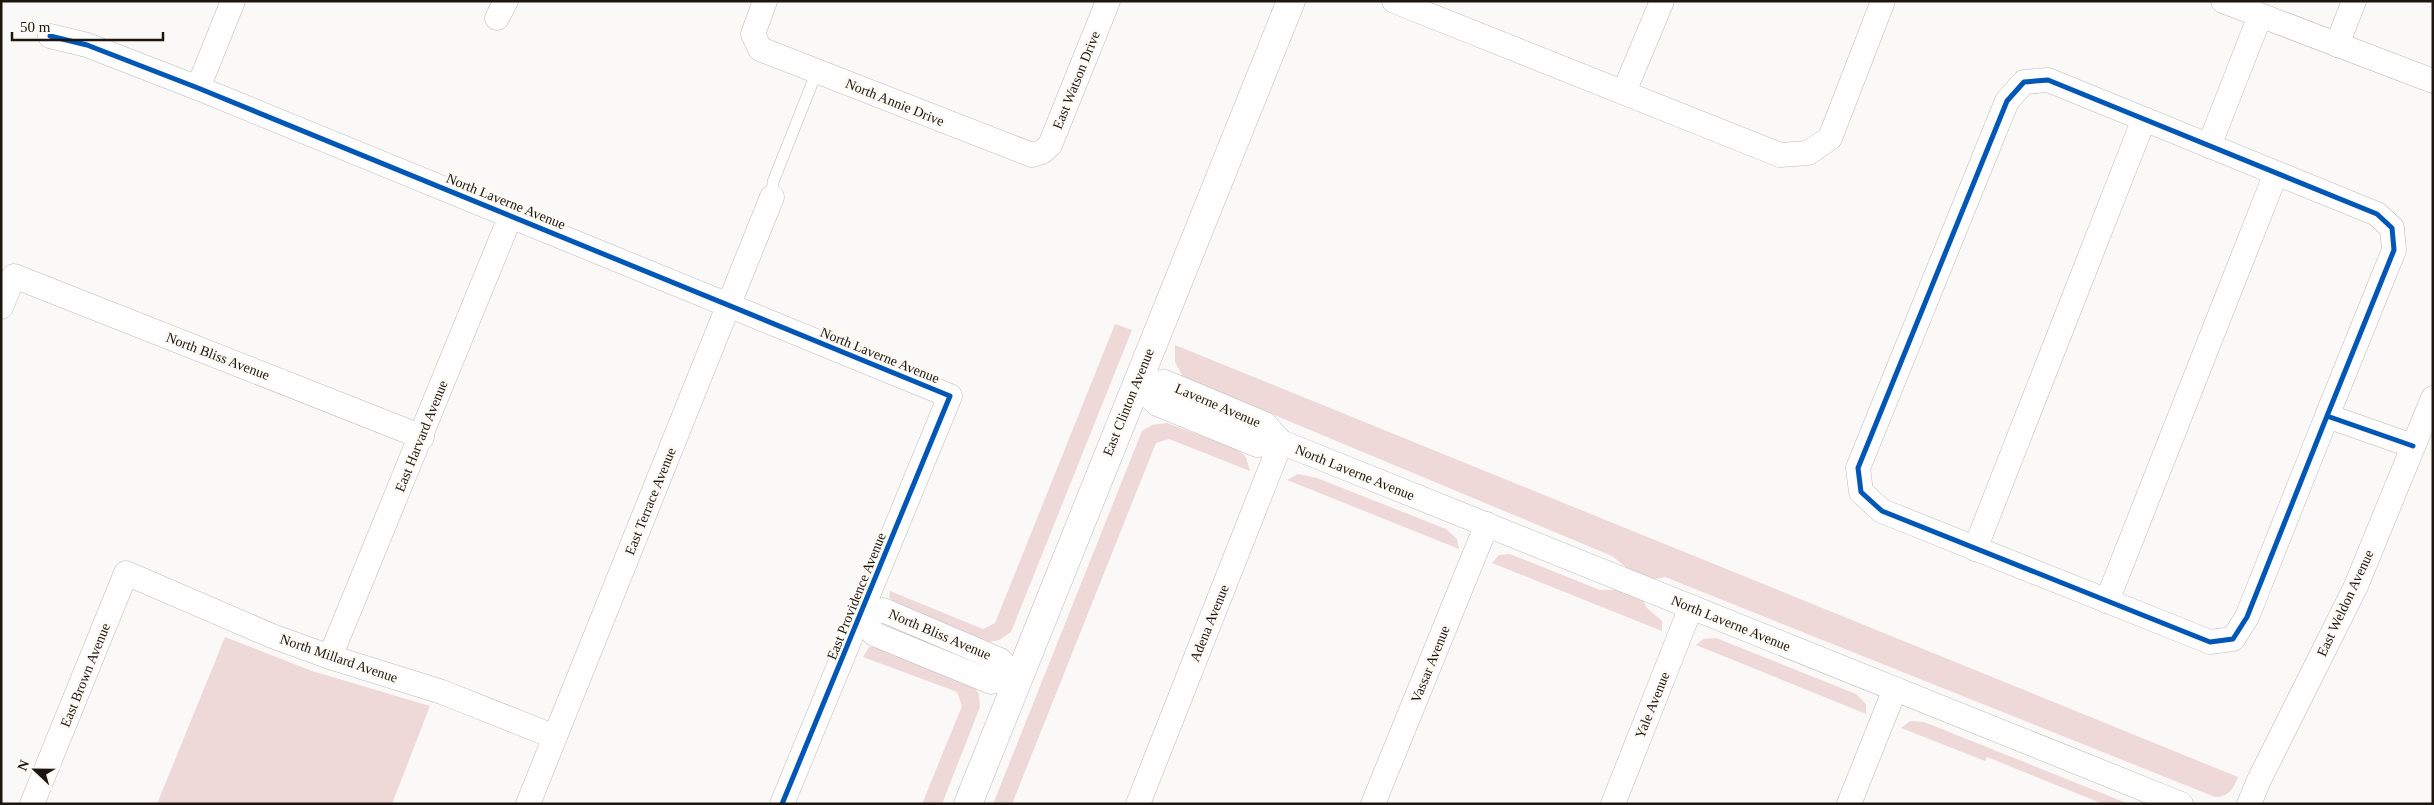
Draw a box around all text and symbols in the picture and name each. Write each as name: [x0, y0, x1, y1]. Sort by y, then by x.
scale bar: [12, 10, 164, 42]
text: 50 m: [20, 19, 51, 35]
street label: East Watson Drive: [1050, 29, 1103, 131]
street label: North Annie Drive: [843, 76, 946, 129]
street label: North Laverne Avenue: [444, 171, 568, 232]
street label: North Laverne Avenue: [818, 325, 942, 386]
street label: North Bliss Avenue: [164, 330, 272, 383]
street label: East Clinton Avenue: [1100, 346, 1157, 458]
street label: East Harvard Avenue: [392, 378, 451, 494]
street label: Laverne Avenue: [1173, 381, 1263, 430]
street label: North Laverne Avenue: [1293, 442, 1417, 503]
street label: East Terrace Avenue: [622, 445, 679, 557]
street label: East Providence Avenue: [824, 530, 889, 662]
street label: East Weldon Avenue: [2314, 548, 2377, 659]
street label: Adena Avenue: [1187, 582, 1232, 664]
street label: North Laverne Avenue: [1669, 593, 1793, 654]
street label: North Bliss Avenue: [887, 606, 993, 663]
street label: East Brown Avenue: [58, 621, 113, 729]
street label: Vassar Avenue: [1408, 623, 1453, 705]
street label: North Millard Avenue: [278, 631, 400, 686]
street label: Yale Avenue: [1632, 670, 1673, 741]
north arrow: [10, 745, 60, 795]
text: N: [15, 758, 32, 773]

